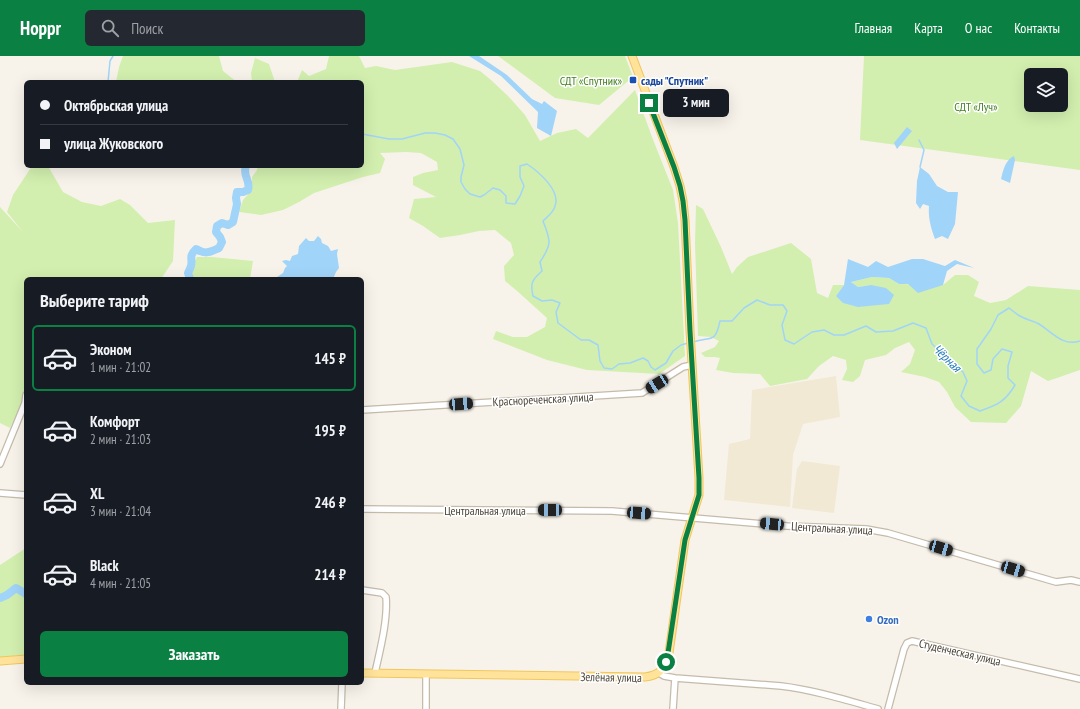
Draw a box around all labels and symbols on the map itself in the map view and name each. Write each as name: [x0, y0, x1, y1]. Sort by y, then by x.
park label: СДТ «Спутник»: [560, 73, 623, 88]
place label: сады "Спутник": [641, 73, 708, 88]
marker: сады "Спутник": [628, 75, 638, 85]
callout: 3 мин: [663, 89, 729, 117]
route end: [640, 94, 658, 112]
park label: СДТ «Луч»: [954, 99, 998, 114]
water label: Чёрная: [929, 340, 966, 376]
car: [644, 373, 670, 395]
street label: Краснореченская улица: [492, 389, 594, 409]
car: [449, 397, 473, 411]
street label: Центральная улица: [444, 503, 526, 518]
car: [538, 504, 562, 516]
car: [627, 506, 651, 520]
car: [760, 517, 784, 531]
street label: Центральная улица: [791, 518, 873, 538]
car: [928, 539, 954, 557]
car: [1000, 560, 1026, 578]
place label: Ozon: [877, 612, 899, 627]
marker: Ozon: [864, 614, 874, 624]
street label: Студенческая улица: [918, 635, 1003, 669]
route start: [657, 653, 675, 671]
street label: Зелёная улица: [580, 669, 642, 685]

